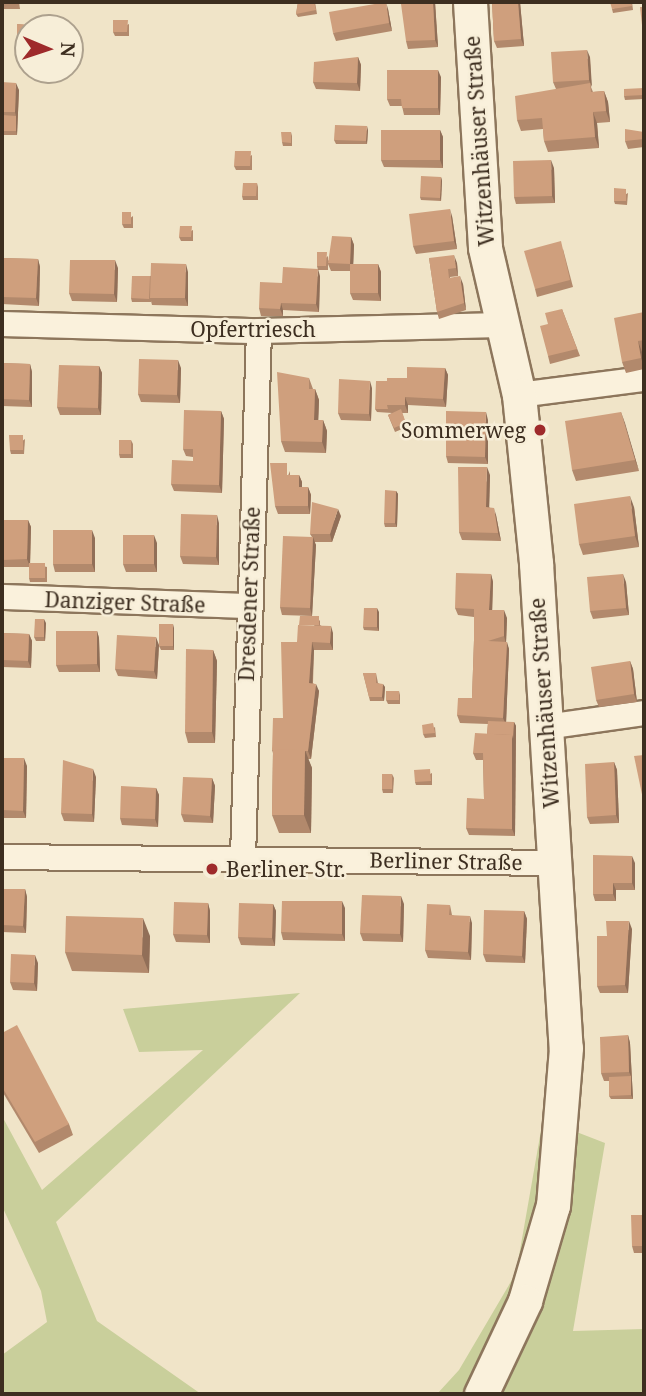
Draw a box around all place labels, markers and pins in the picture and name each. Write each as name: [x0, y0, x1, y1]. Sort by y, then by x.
place label: Sommerweg: [401, 417, 526, 443]
marker: Sommerweg: [532, 422, 548, 438]
place label: Berliner Str.: [226, 856, 345, 882]
marker: Berliner Str.: [204, 861, 220, 877]

